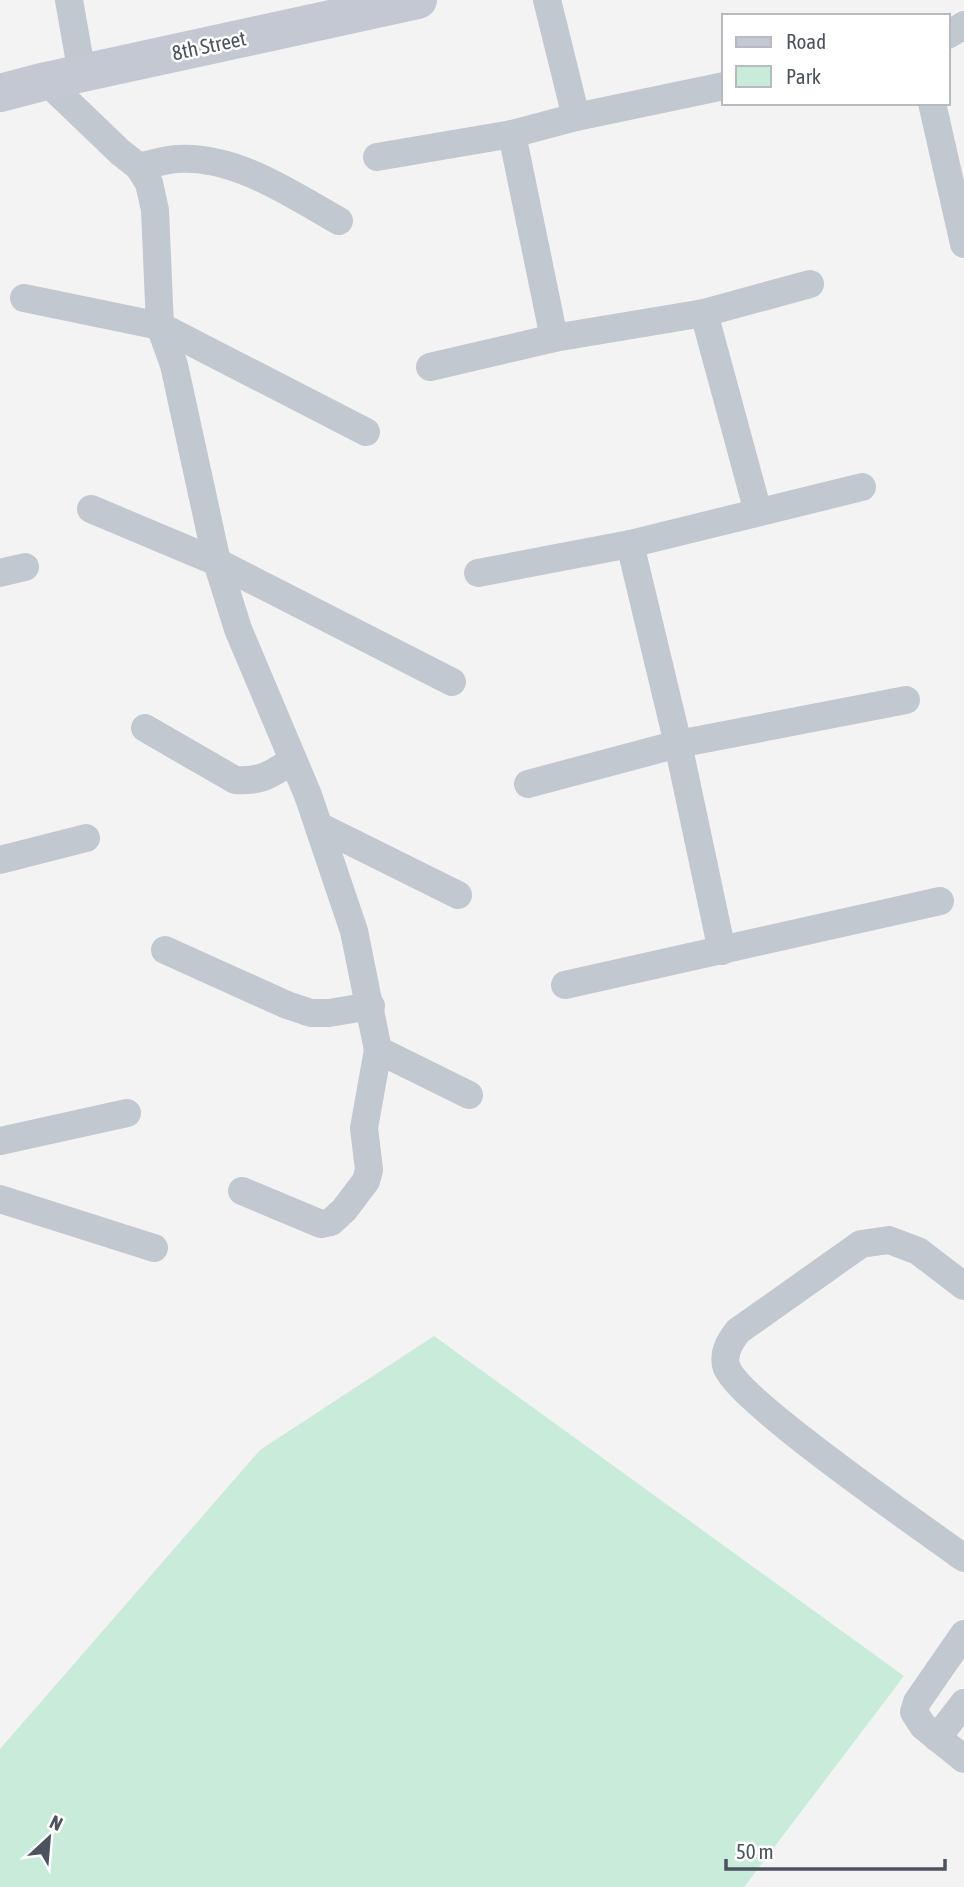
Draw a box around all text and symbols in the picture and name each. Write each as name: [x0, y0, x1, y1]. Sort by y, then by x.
legend: [722, 14, 950, 105]
street label: 8th Street: [170, 25, 248, 65]
text: Road: [786, 29, 826, 53]
text: Park: [786, 64, 821, 88]
north arrow: [14, 1803, 84, 1873]
text: N: [47, 1810, 66, 1835]
scale bar: [726, 1828, 945, 1872]
text: 50 m: [736, 1839, 774, 1863]

